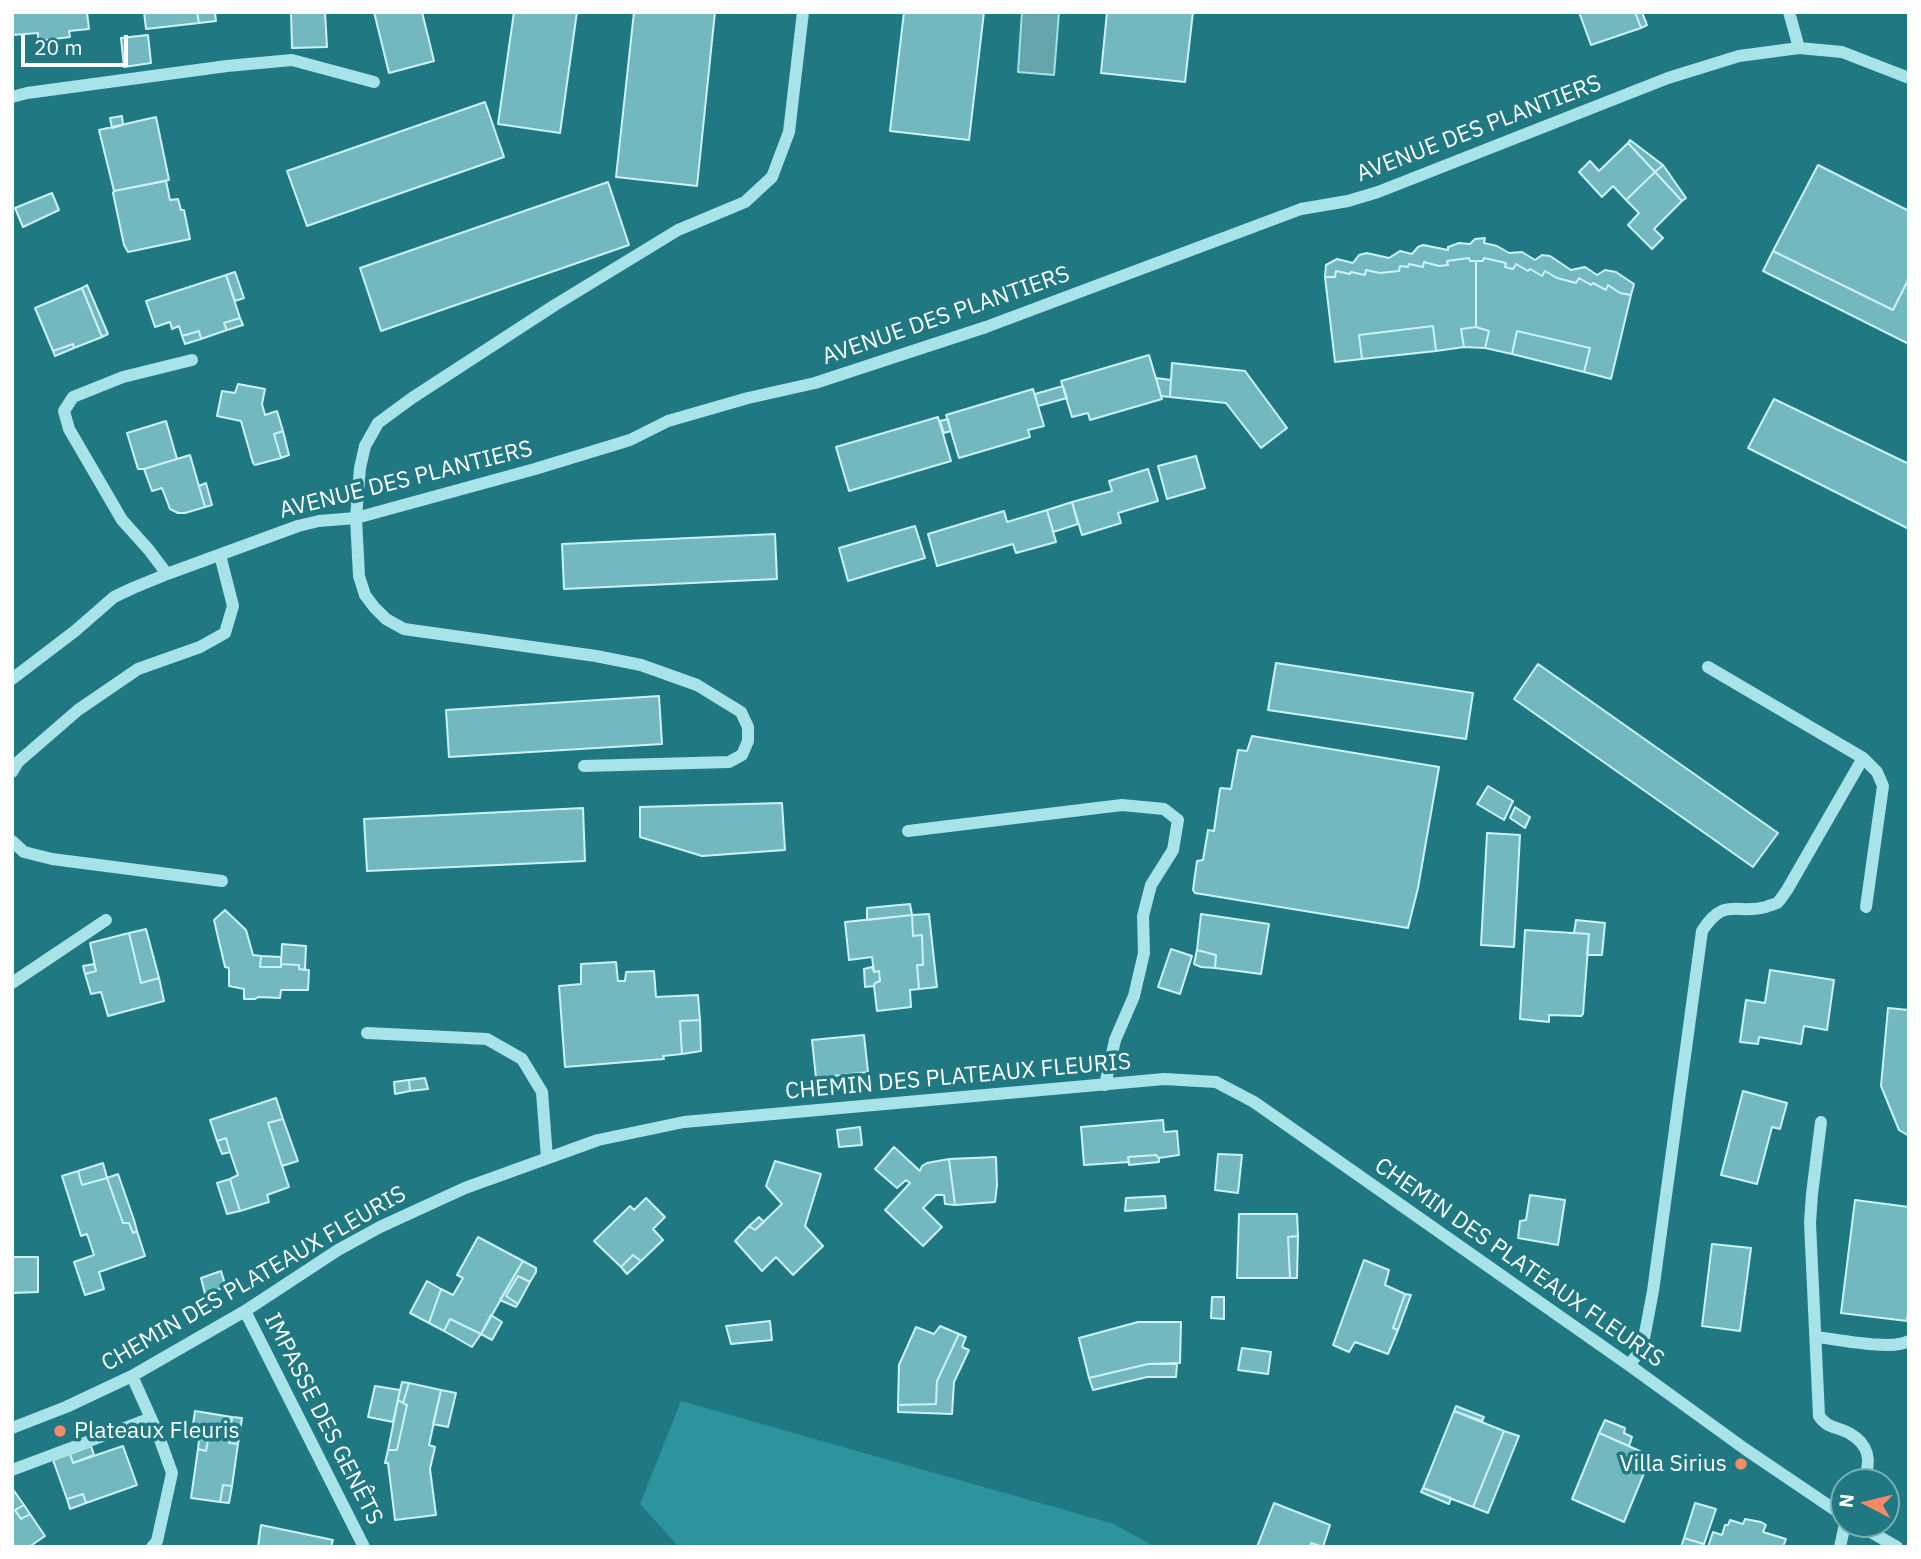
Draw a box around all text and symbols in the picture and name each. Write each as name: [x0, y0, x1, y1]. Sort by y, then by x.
scale bar: [24, 21, 131, 65]
text: 20 m: [34, 33, 83, 61]
street label: AVENUE DES PLANTIERS: [1353, 70, 1605, 188]
street label: AVENUE DES PLANTIERS: [819, 261, 1073, 371]
street label: AVENUE DES PLANTIERS: [276, 435, 536, 525]
street label: CHEMIN DES PLATEAUX FLEURIS: [784, 1048, 1132, 1106]
street label: CHEMIN DES PLATEAUX FLEURIS: [1369, 1152, 1669, 1374]
street label: CHEMIN DES PLATEAUX FLEURIS: [97, 1180, 411, 1378]
street label: IMPASSE DES GENÊTS: [258, 1309, 388, 1529]
place label: Plateaux Fleuris: [74, 1417, 240, 1445]
marker: Plateaux Fleuris: [52, 1423, 68, 1439]
place label: Villa Sirius: [1620, 1450, 1727, 1478]
marker: Villa Sirius: [1733, 1456, 1749, 1472]
north arrow: [1830, 1468, 1900, 1538]
text: N: [1833, 1492, 1859, 1509]

